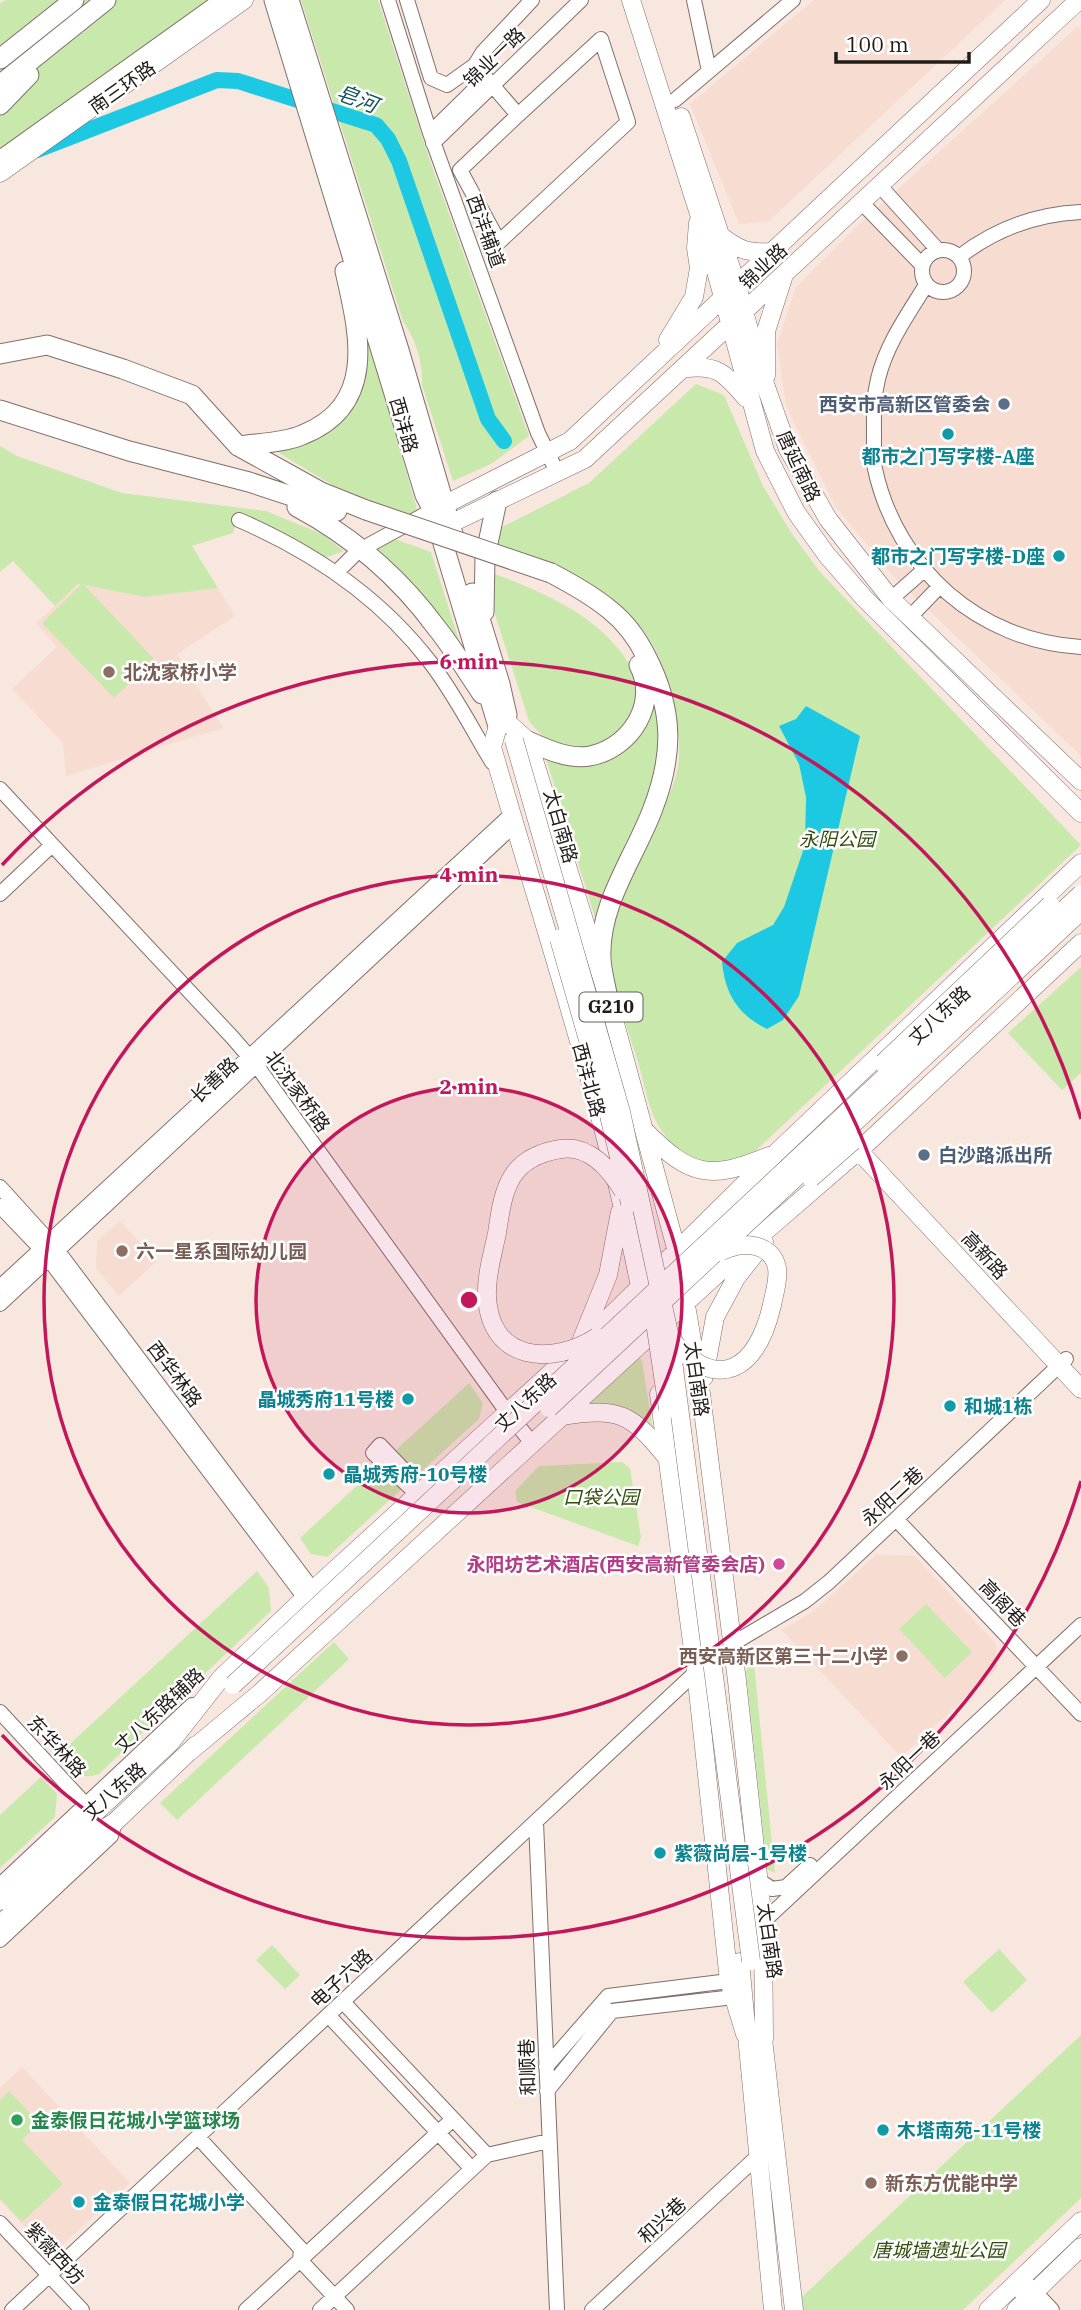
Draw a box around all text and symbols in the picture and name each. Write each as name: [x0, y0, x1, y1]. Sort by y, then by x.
scale bar: [836, 21, 969, 65]
street label: 锦业一路: [458, 22, 530, 92]
text: 100 m: [846, 30, 909, 58]
street label: 南三环路: [84, 55, 160, 119]
water label: 皂河: [333, 77, 386, 120]
street label: 西沣辅道: [462, 191, 510, 271]
street label: 锦业路: [734, 238, 792, 294]
place label: 西安市高新区管委会: [819, 392, 990, 416]
street label: 西沣路: [385, 394, 423, 456]
marker: 西安市高新区管委会: [996, 396, 1012, 412]
street label: 唐延南路: [772, 426, 826, 506]
marker: 都市之门写字楼-A座: [940, 426, 956, 442]
place label: 都市之门写字楼-A座: [862, 444, 1034, 468]
place label: 都市之门写字楼-D座: [871, 544, 1045, 568]
marker: 都市之门写字楼-D座: [1051, 548, 1067, 564]
text: 6 min: [440, 647, 498, 675]
place label: 北沈家桥小学: [123, 660, 237, 684]
marker: 北沈家桥小学: [101, 664, 117, 680]
street label: 太白南路: [539, 786, 583, 866]
park label: 永阳公园: [799, 827, 878, 851]
text: 4 min: [440, 860, 498, 888]
street label: 丈八东路: [903, 980, 975, 1050]
road number: G210: [580, 992, 642, 1022]
street label: 西沣北路: [568, 1040, 610, 1120]
street label: 北沈家桥路: [260, 1046, 336, 1136]
street label: 长善路: [185, 1052, 243, 1108]
text: 2 min: [440, 1072, 498, 1100]
place label: 白沙路派出所: [938, 1143, 1052, 1167]
marker: 白沙路派出所: [916, 1147, 932, 1163]
street label: 高新路: [957, 1226, 1013, 1284]
place label: 六一星系国际幼儿园: [136, 1239, 307, 1263]
marker: 六一星系国际幼儿园: [114, 1243, 130, 1259]
centre of rings: [457, 1288, 481, 1312]
street label: 西华林路: [143, 1336, 207, 1412]
street label: 太白南路: [680, 1340, 714, 1418]
street label: 丈八东路: [489, 1367, 561, 1437]
place label: 晶城秀府11号楼: [257, 1387, 394, 1411]
marker: 晶城秀府11号楼: [400, 1391, 416, 1407]
place label: 和城1栋: [964, 1394, 1032, 1418]
marker: 和城1栋: [942, 1398, 958, 1414]
street label: 永阳二巷: [856, 1461, 928, 1531]
place label: 晶城秀府-10号楼: [343, 1462, 487, 1486]
marker: 晶城秀府-10号楼: [321, 1466, 337, 1482]
park label: 口袋公园: [563, 1485, 642, 1509]
place label: 永阳坊艺术酒店(西安高新管委会店): [467, 1552, 765, 1576]
marker: 永阳坊艺术酒店(西安高新管委会店): [771, 1556, 787, 1572]
street label: 高阁巷: [975, 1574, 1031, 1632]
place label: 西安高新区第三十二小学: [679, 1644, 888, 1668]
marker: 西安高新区第三十二小学: [894, 1648, 910, 1664]
street label: 丈八东路辅路: [109, 1662, 209, 1758]
street label: 东华林路: [22, 1710, 92, 1782]
street label: 永阳一巷: [873, 1725, 945, 1795]
street label: 丈八东路: [77, 1757, 151, 1825]
place label: 紫薇尚层-1号楼: [674, 1841, 807, 1865]
marker: 紫薇尚层-1号楼: [652, 1845, 668, 1861]
street label: 太白南路: [753, 1902, 787, 1980]
street label: 电子六路: [305, 1943, 377, 2013]
street label: 和顺巷: [514, 2038, 540, 2096]
place label: 金泰假日花城小学篮球场: [31, 2108, 240, 2132]
marker: 金泰假日花城小学篮球场: [9, 2112, 25, 2128]
place label: 木塔南苑-11号楼: [897, 2118, 1041, 2142]
marker: 木塔南苑-11号楼: [875, 2122, 891, 2138]
place label: 新东方优能中学: [885, 2171, 1018, 2195]
marker: 新东方优能中学: [863, 2175, 879, 2191]
place label: 金泰假日花城小学: [93, 2190, 245, 2214]
street label: 和兴巷: [633, 2192, 691, 2248]
marker: 金泰假日花城小学: [71, 2194, 87, 2210]
street label: 紫薇西坊: [20, 2217, 90, 2289]
park label: 唐城墙遗址公园: [872, 2238, 1008, 2262]

